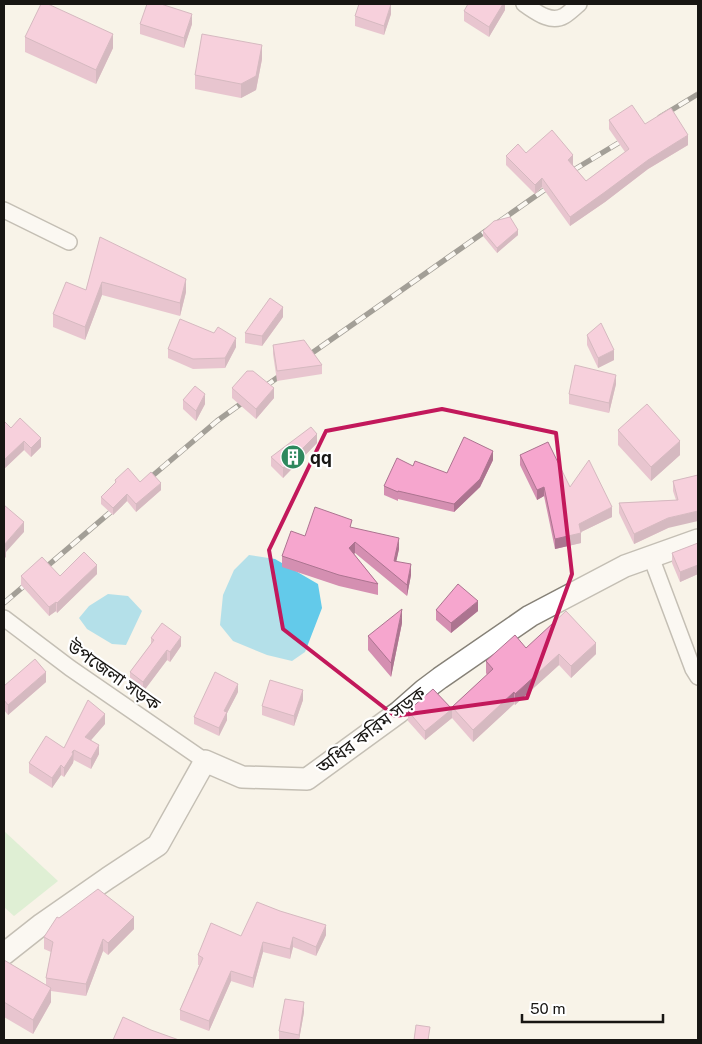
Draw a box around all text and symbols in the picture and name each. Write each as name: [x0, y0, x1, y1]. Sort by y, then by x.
building icon: qq: [280, 444, 306, 470]
place label: qq: [310, 447, 332, 468]
street label: উপজেলা সড়ক: [63, 635, 165, 715]
street label: অধির করিম সড়ক: [312, 682, 430, 778]
scale bar: [522, 992, 663, 1024]
text: 50 m: [530, 1000, 565, 1017]

